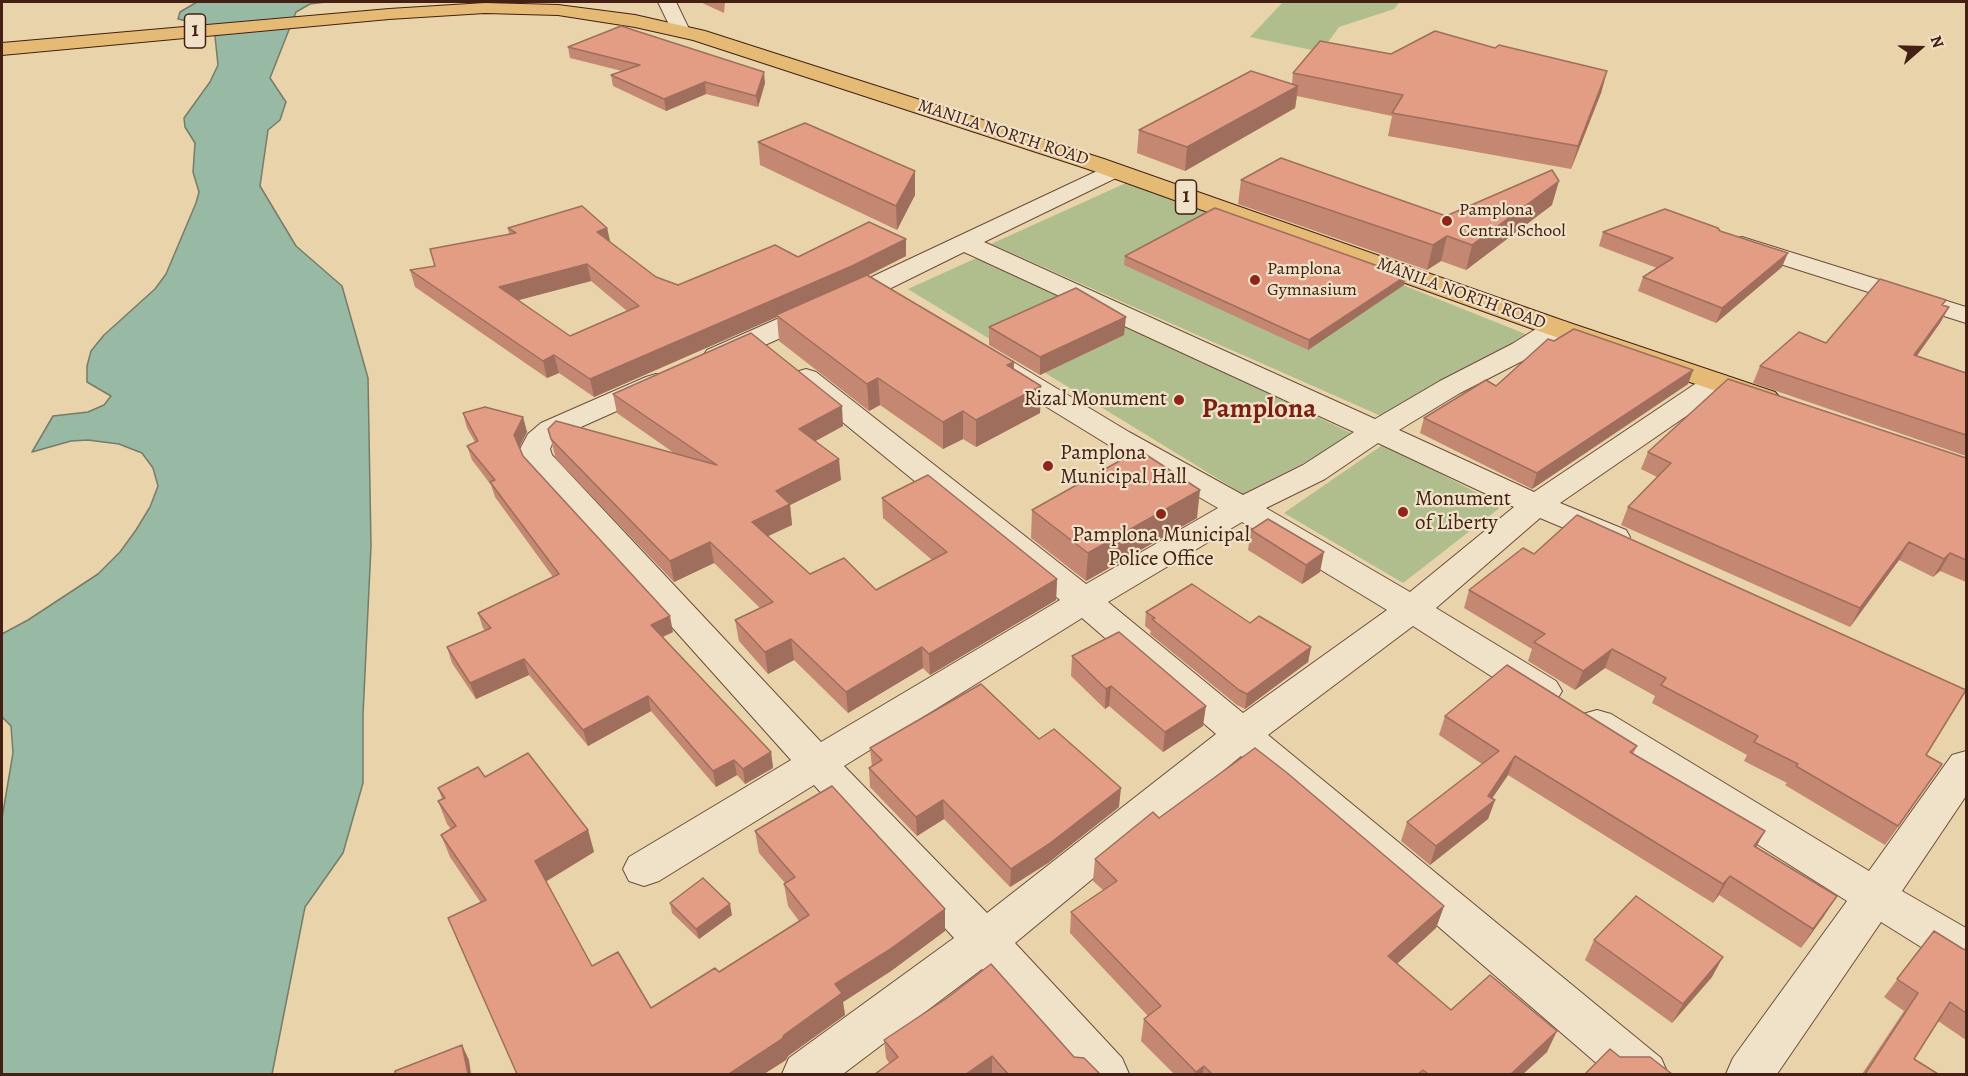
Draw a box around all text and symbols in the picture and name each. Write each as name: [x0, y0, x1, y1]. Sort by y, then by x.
road number: 1: [184, 14, 206, 48]
north arrow: [1890, 18, 1950, 78]
text: N: [1925, 33, 1949, 51]
street label: MANILA NORTH ROAD: [915, 95, 1091, 171]
road number: 1: [1176, 180, 1196, 214]
place label: Pamplona Central School: [1459, 200, 1566, 242]
marker: Pamplona Central School: [1440, 214, 1454, 228]
street label: MANILA NORTH ROAD: [1373, 253, 1549, 335]
place label: Pamplona Gymnasium: [1267, 259, 1357, 302]
marker: Pamplona Gymnasium: [1248, 273, 1262, 287]
place label: Rizal Monument: [1024, 387, 1167, 413]
marker: Rizal Monument: [1172, 393, 1186, 407]
district label: Pamplona: [1202, 394, 1316, 426]
place label: Pamplona Municipal Hall: [1060, 441, 1187, 491]
marker: Pamplona Municipal Hall: [1041, 459, 1055, 473]
place label: Monument of Liberty: [1415, 487, 1511, 537]
marker: Monument of Liberty: [1396, 505, 1410, 519]
marker: Pamplona Municipal Police Office: [1154, 507, 1168, 521]
place label: Pamplona Municipal Police Office: [1072, 523, 1250, 573]

